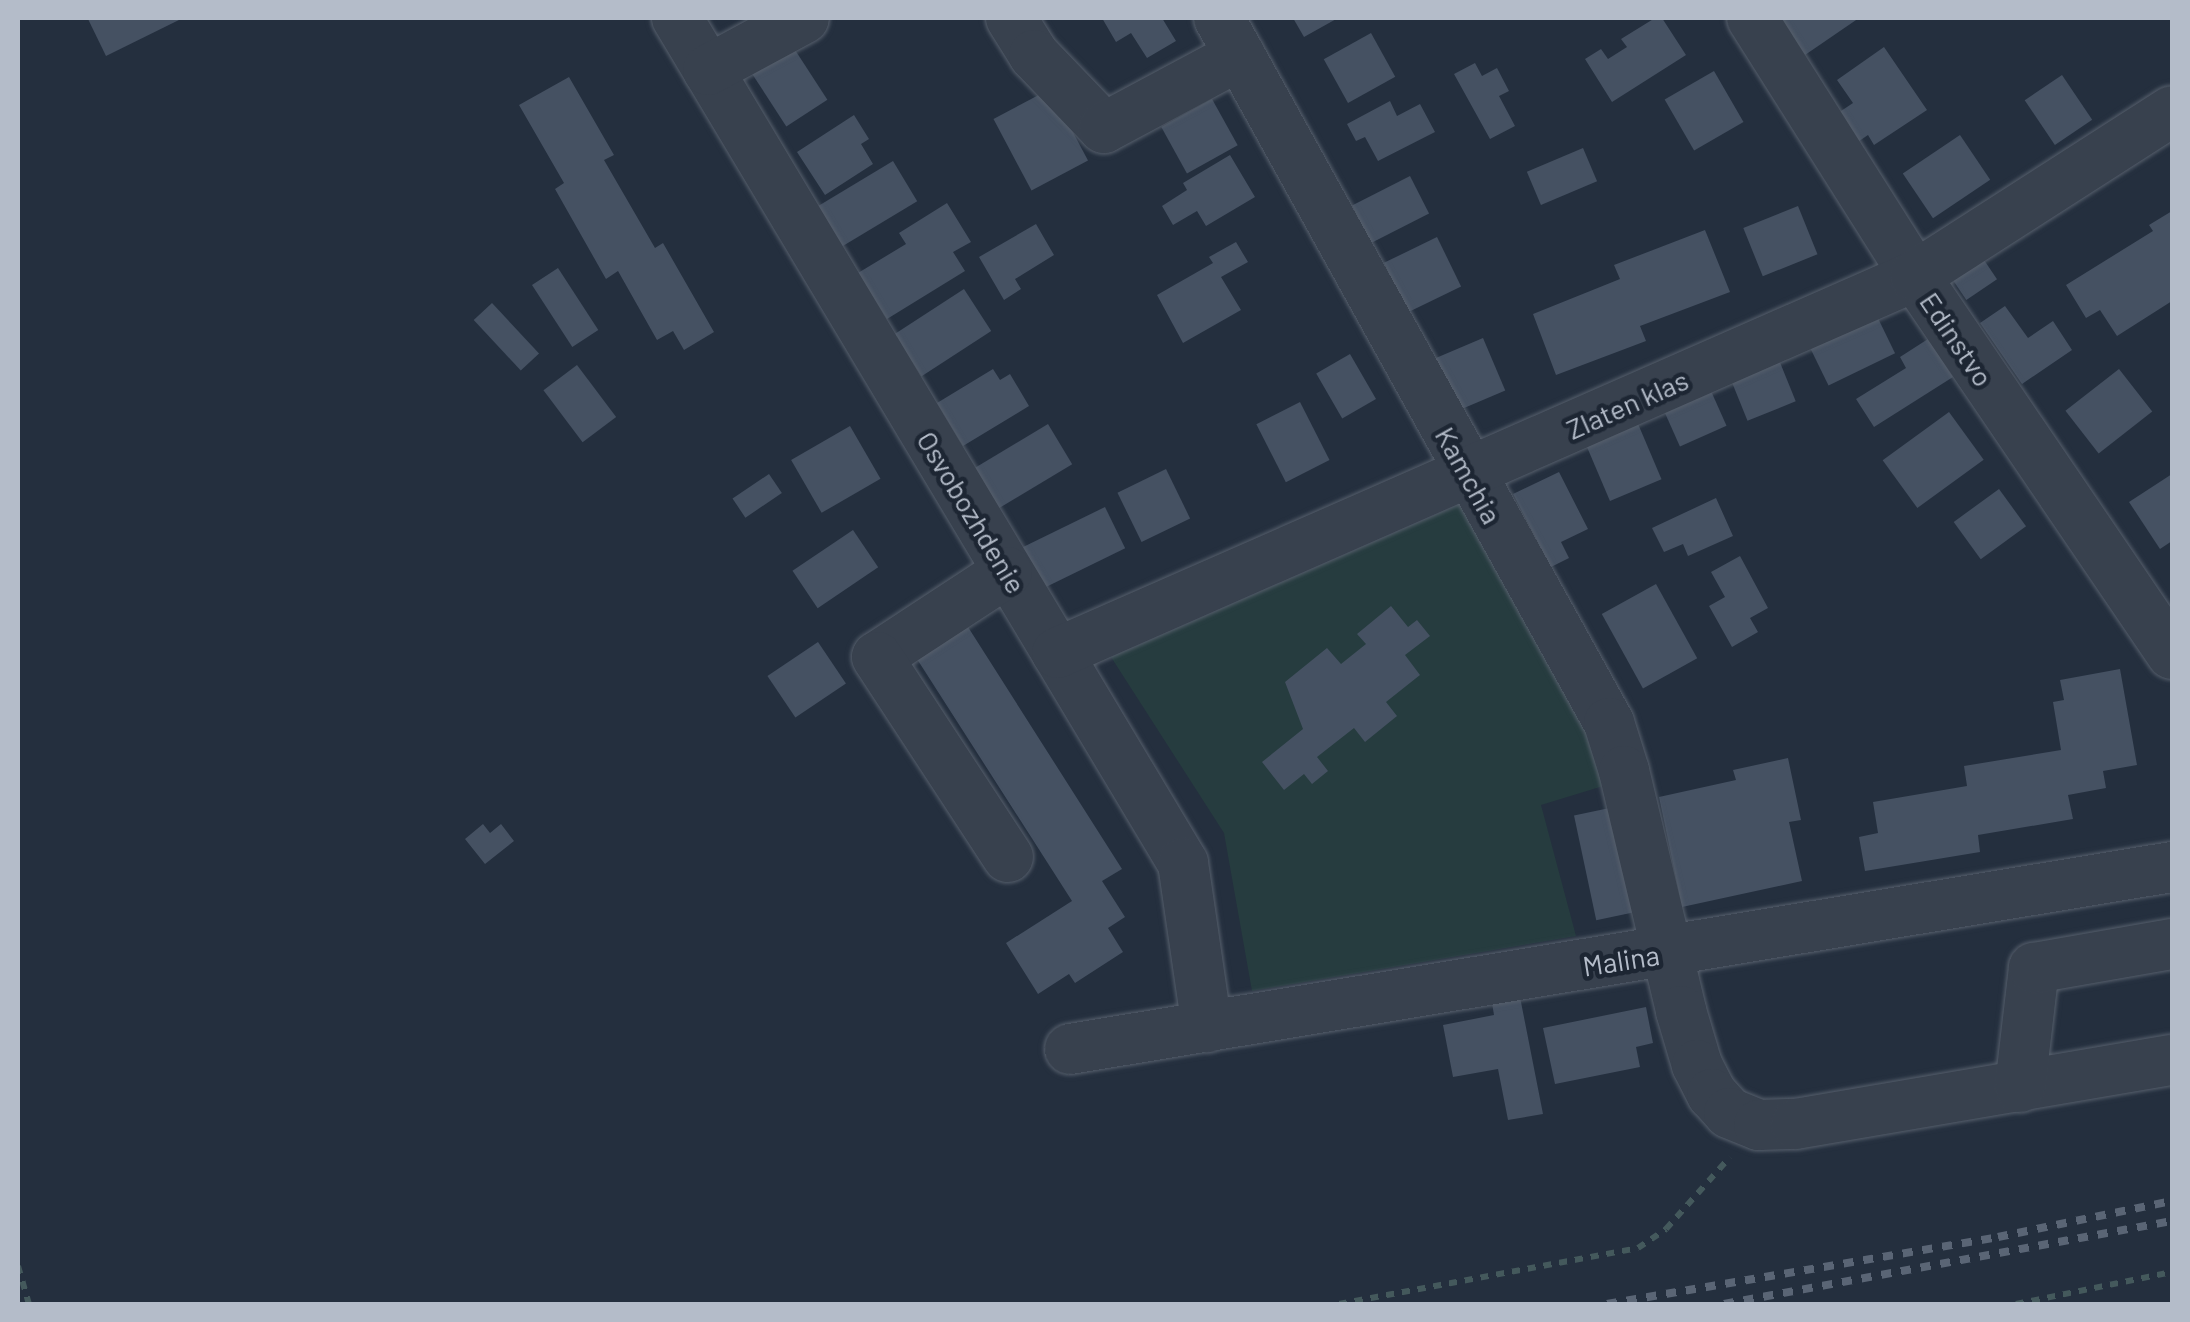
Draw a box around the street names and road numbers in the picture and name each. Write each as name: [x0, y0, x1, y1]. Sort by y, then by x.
street label: Edinstvo: [1913, 286, 2001, 392]
street label: Zlaten klas: [1561, 362, 1693, 446]
street label: Kamchia: [1429, 421, 1509, 529]
street label: Osvobozhdenie: [910, 425, 1034, 599]
street label: Malina: [1580, 937, 1662, 983]

